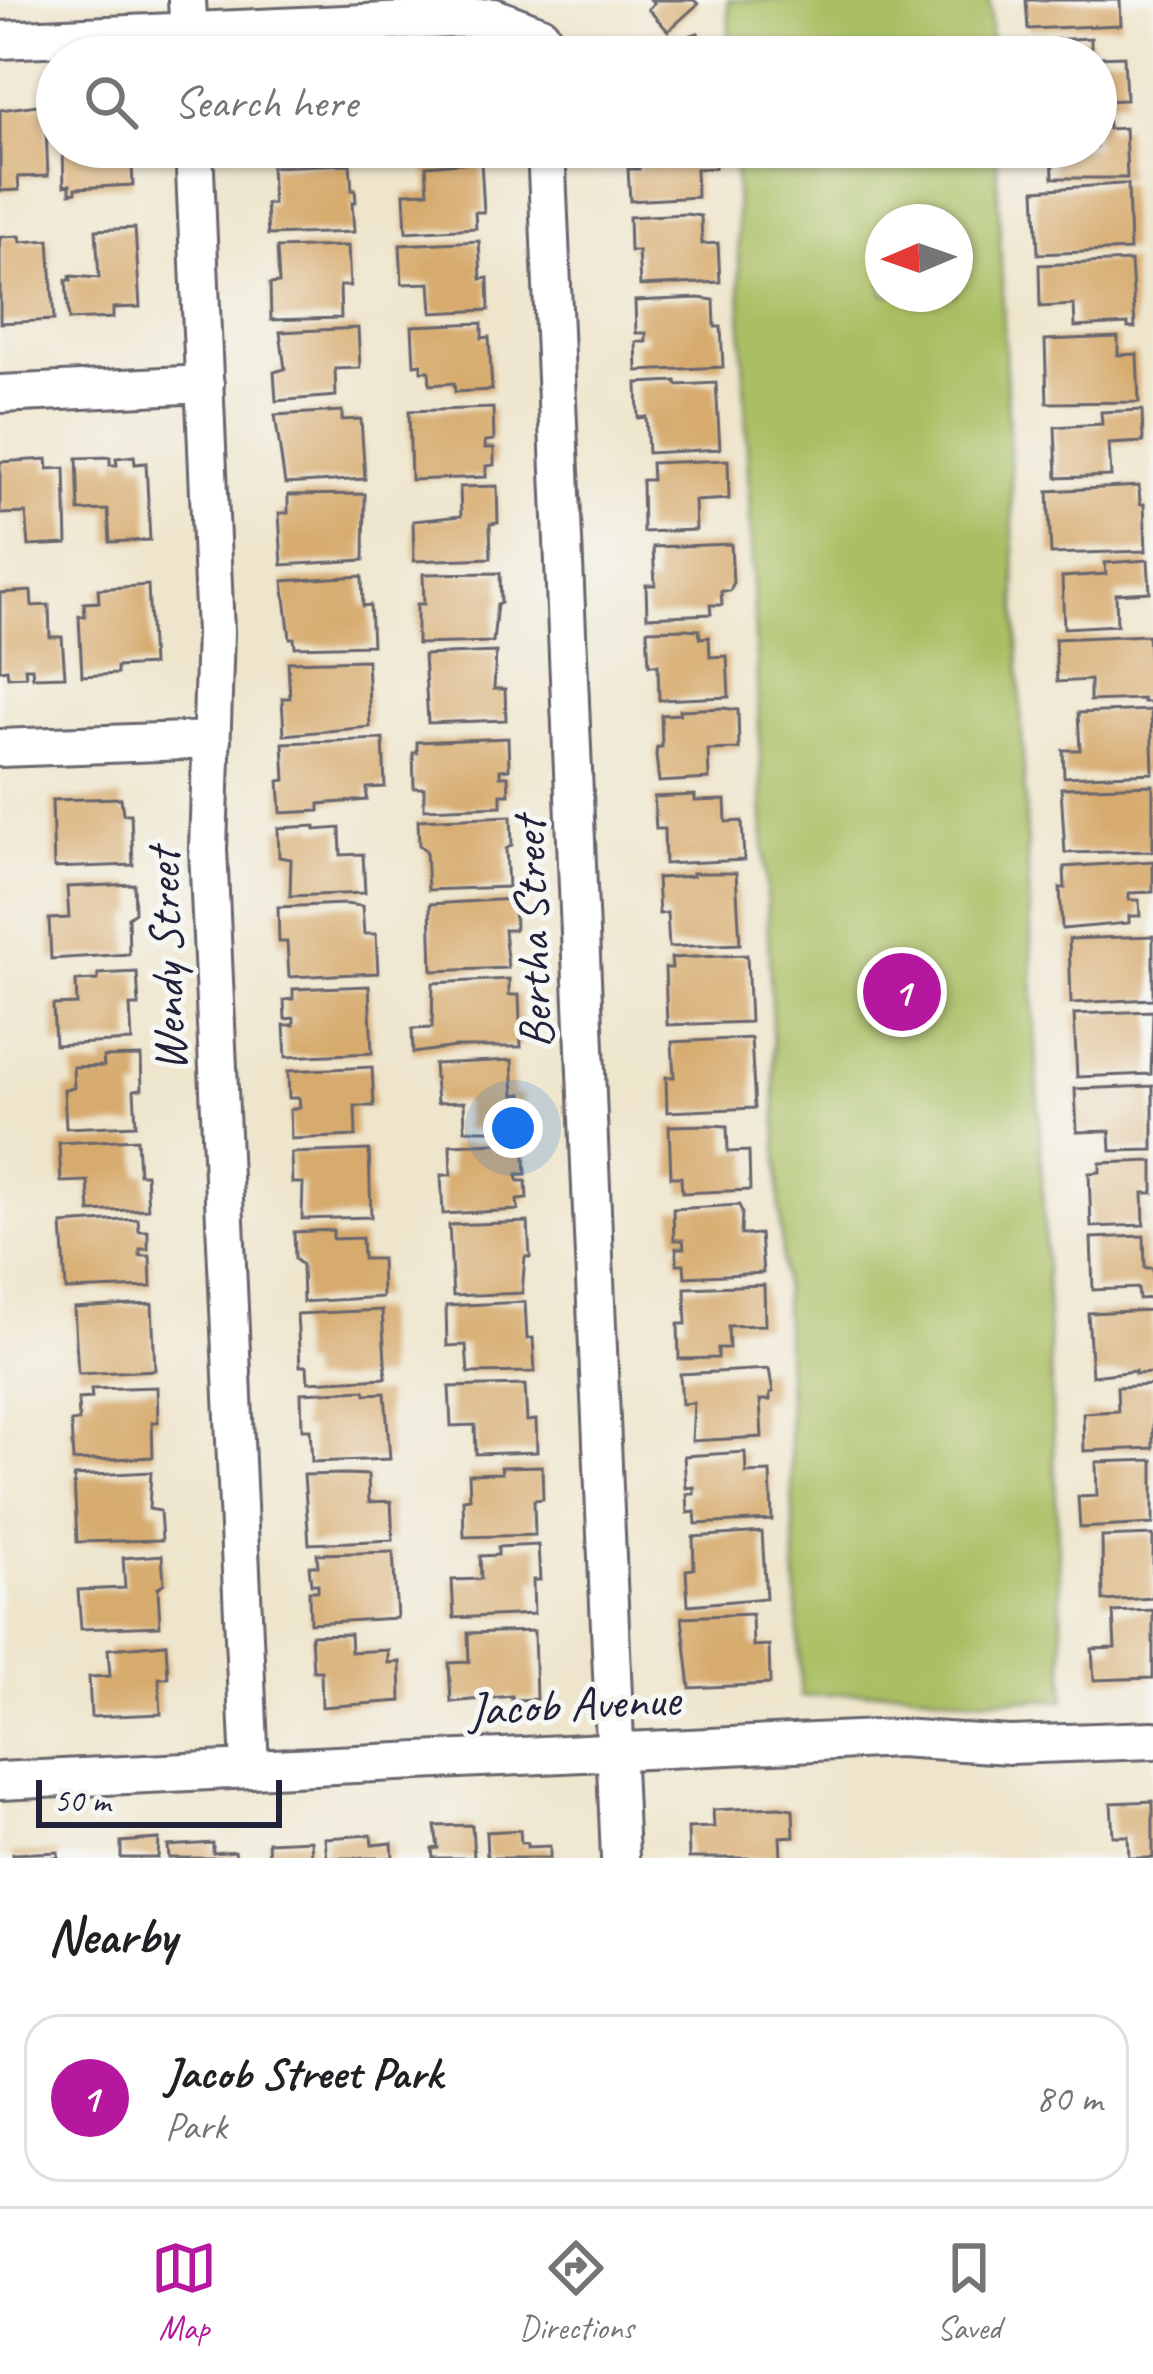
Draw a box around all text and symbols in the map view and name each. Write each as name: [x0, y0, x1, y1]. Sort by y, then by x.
search box: [36, 36, 1117, 168]
icon: search: [78, 69, 144, 135]
text: Search here: [174, 74, 357, 131]
north arrow: [865, 204, 973, 312]
street label: Bertha Street: [498, 810, 566, 1049]
street label: Wendy Street: [132, 842, 200, 1072]
pin: 1: [863, 947, 941, 1037]
your location: [483, 1098, 543, 1158]
street label: Jacob Avenue: [465, 1668, 685, 1740]
scale bar: [36, 1774, 282, 1827]
text: 50 m: [54, 1780, 110, 1822]
text: Nearby: [48, 1904, 176, 1968]
text: Jacob Street Park: [165, 2045, 442, 2102]
text: 1: [81, 2074, 99, 2123]
text: 80 m: [1036, 2074, 1102, 2123]
text: Park: [165, 2102, 227, 2151]
tab: Map: [151, 2235, 217, 2349]
tab: Directions: [519, 2235, 634, 2349]
tab: Saved: [936, 2235, 1002, 2349]

